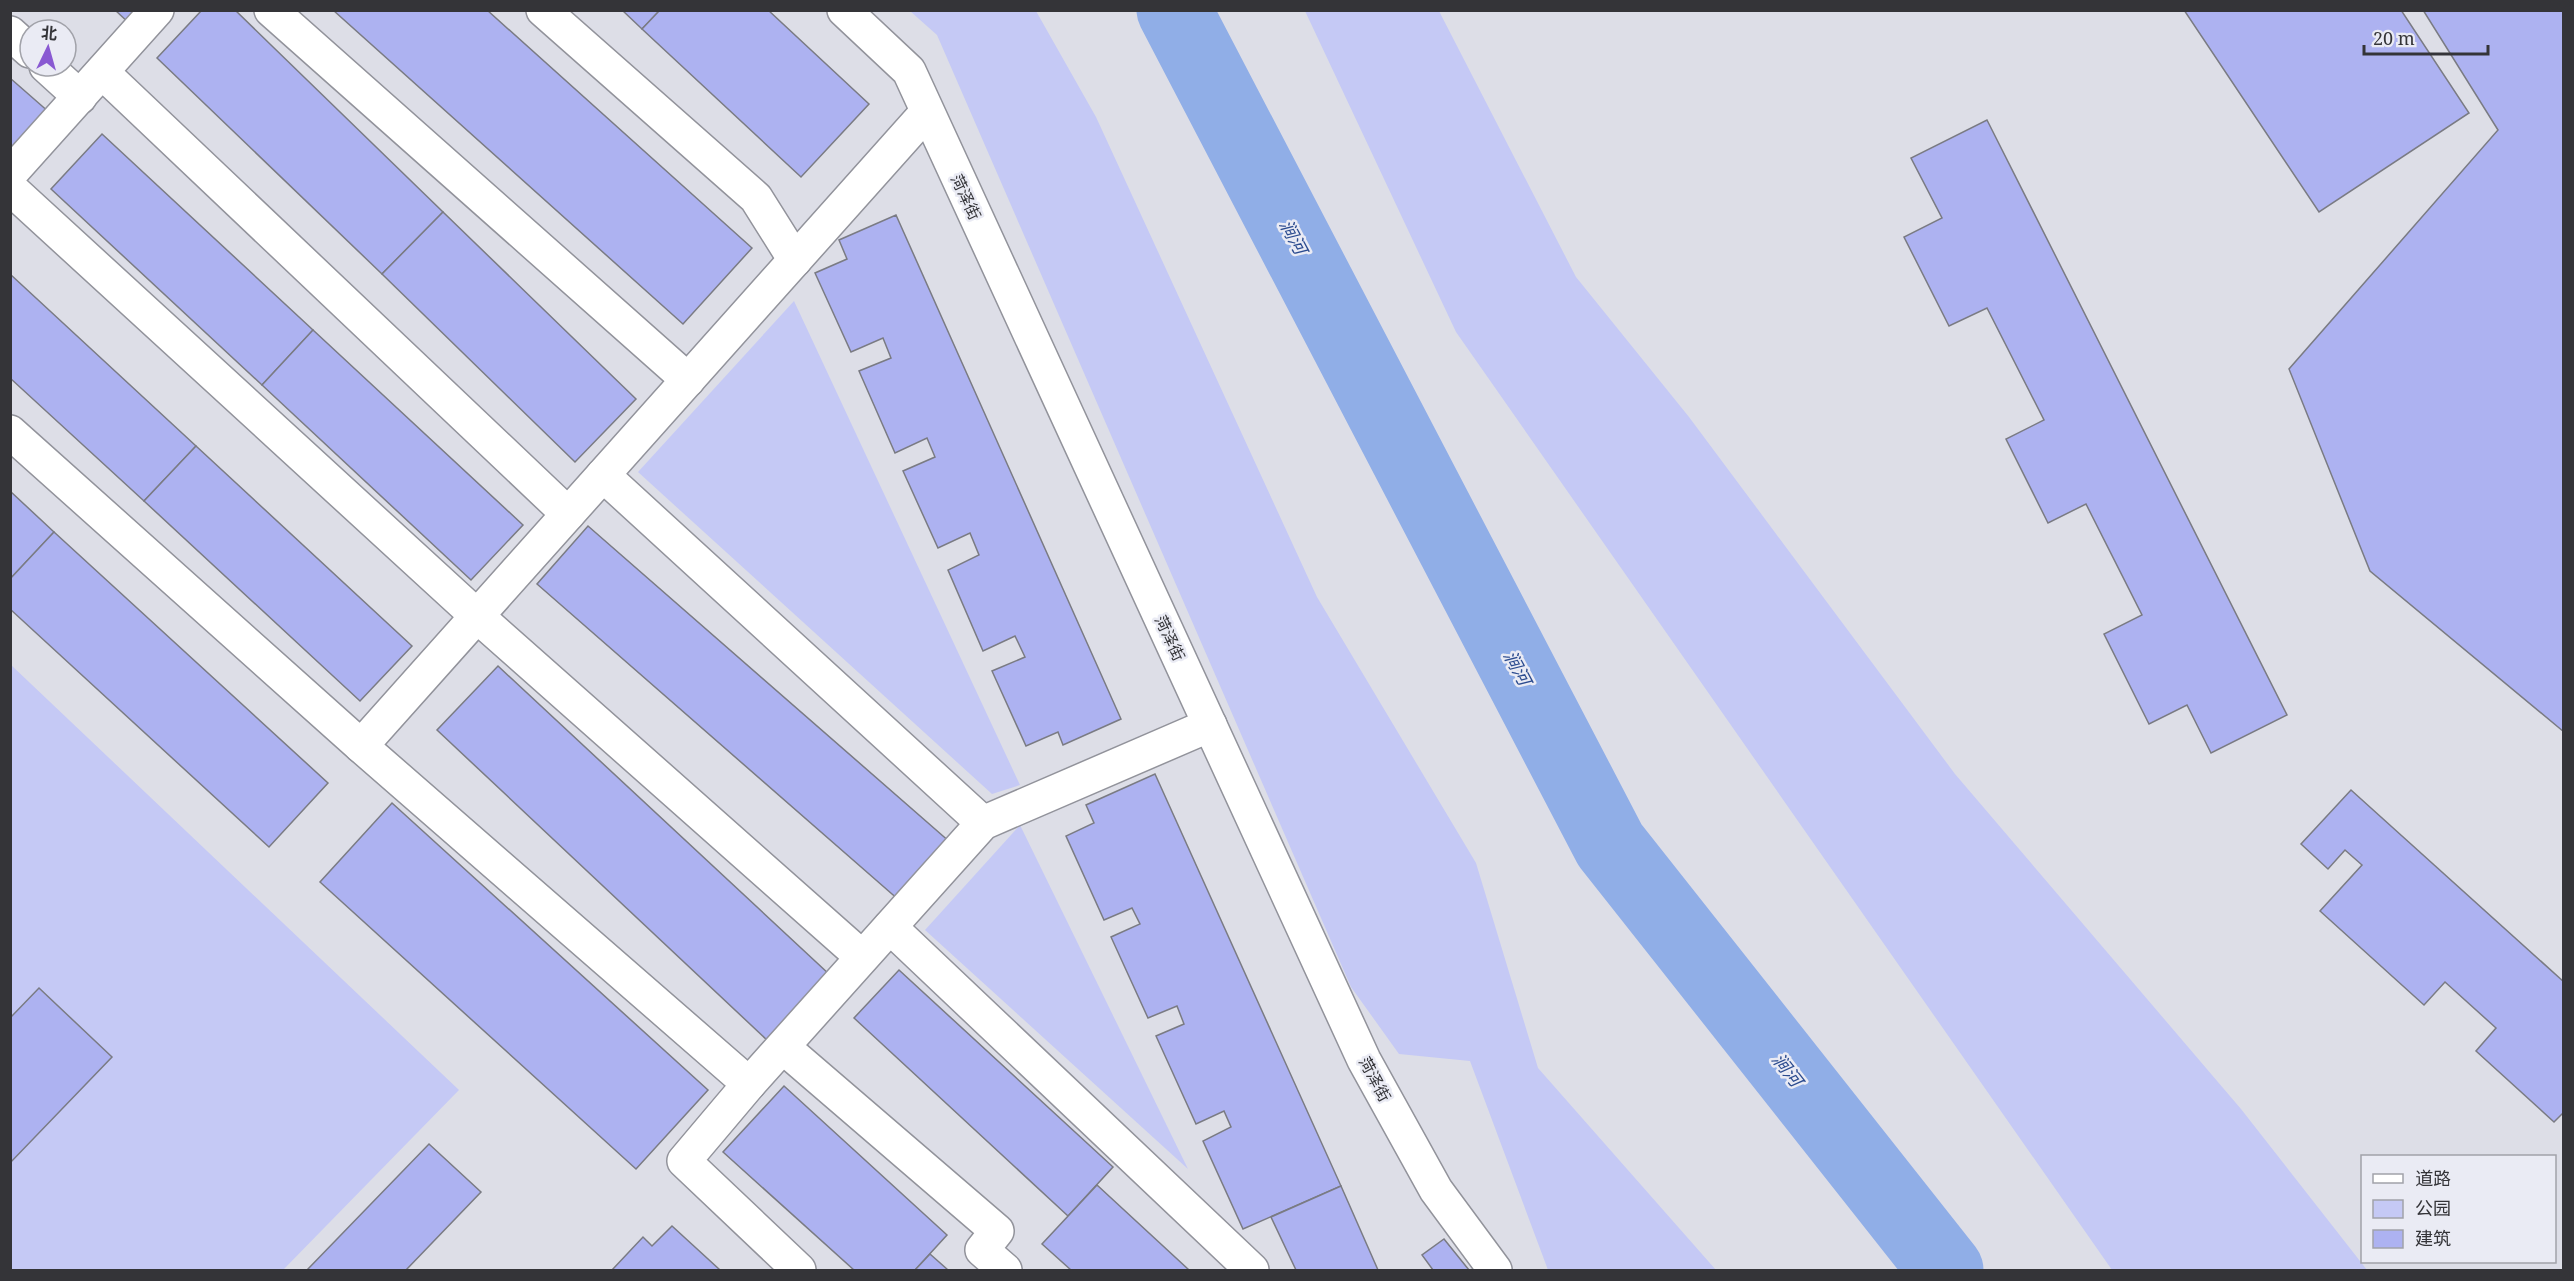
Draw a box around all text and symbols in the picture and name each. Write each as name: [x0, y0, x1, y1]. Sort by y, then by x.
north arrow: [18, 18, 78, 78]
scale bar: [2364, 18, 2488, 56]
text: 北: [40, 21, 58, 45]
text: 20 m: [2373, 26, 2415, 50]
street label: 菏泽街: [946, 171, 986, 223]
water label: 涧河: [1275, 215, 1314, 261]
street label: 菏泽街: [1150, 612, 1190, 664]
water label: 涧河: [1499, 646, 1538, 692]
water label: 涧河: [1767, 1048, 1810, 1093]
street label: 菏泽街: [1354, 1053, 1396, 1105]
legend: [2361, 1155, 2556, 1263]
text: 道路: [2415, 1166, 2451, 1190]
text: 公园: [2415, 1196, 2451, 1220]
text: 建筑: [2415, 1226, 2451, 1250]

